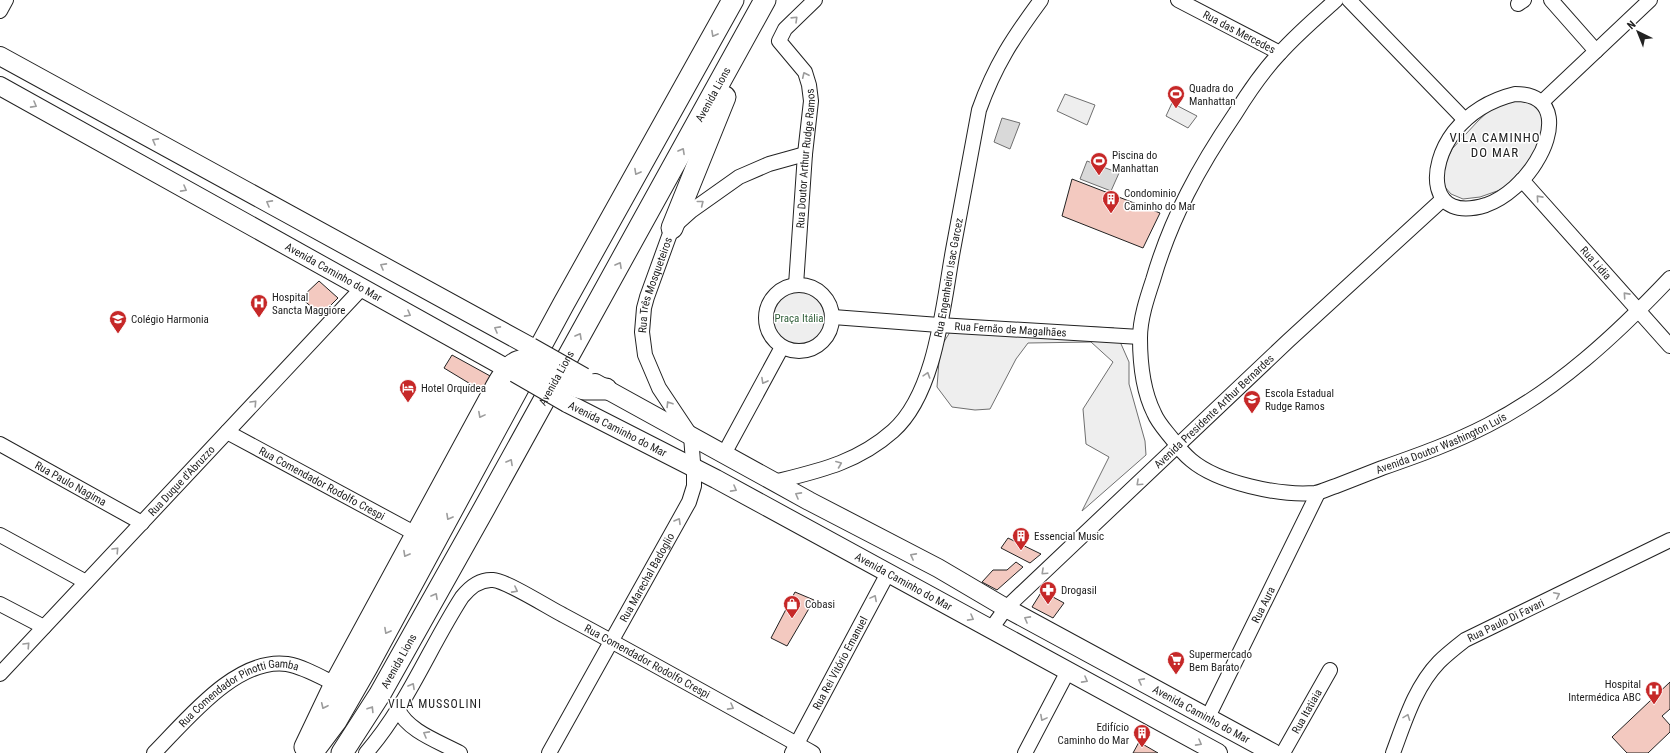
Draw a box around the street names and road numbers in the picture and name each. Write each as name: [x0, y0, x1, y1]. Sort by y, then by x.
street label: Rua das Mercedes: [1201, 8, 1278, 56]
street label: Avenida Lions: [693, 65, 733, 124]
street label: Rua Doutor Arthur Rudge Ramos: [793, 88, 818, 229]
street label: Rua Engenheiro Isac Garcez: [931, 217, 965, 338]
street label: Rua Três Mosqueteiros: [635, 235, 675, 333]
street label: Avenida Caminho do Mar: [283, 240, 385, 304]
street label: Rua Lidia: [1578, 244, 1614, 282]
street label: Rua Fernão de Magalhães: [954, 319, 1067, 339]
street label: Avenida Lions: [536, 348, 577, 408]
street label: Avenida Presidente Arthur Bernardes: [1151, 352, 1276, 471]
street label: Avenida Caminho do Mar: [566, 398, 670, 460]
street label: Avenida Doutor Washington Luís: [1374, 410, 1509, 476]
street label: Rua Duque d'Abruzzo: [145, 443, 218, 519]
street label: Rua Comendador Rodolfo Crespi: [257, 444, 387, 523]
street label: Rua Paulo Nagima: [33, 458, 109, 508]
street label: Rua Marechal Badoglio: [617, 530, 677, 624]
street label: Avenida Caminho do Mar: [853, 550, 955, 613]
street label: Rua Aura: [1249, 584, 1278, 625]
street label: Rua Paulo Di Favari: [1465, 596, 1546, 644]
street label: Rua Rei Vitório Emanuel: [810, 614, 870, 712]
street label: Rua Comendador Rodolfo Crespi: [582, 621, 712, 701]
street label: Avenida Lions: [378, 631, 419, 691]
street label: Rua Comendador Pinotti Gamba: [176, 657, 300, 730]
street label: Avenida Caminho do Mar: [1151, 683, 1253, 746]
street label: Rua Itatiaia: [1289, 687, 1324, 736]

